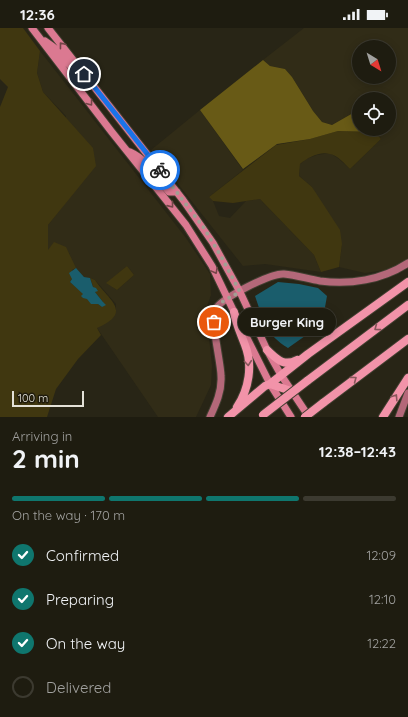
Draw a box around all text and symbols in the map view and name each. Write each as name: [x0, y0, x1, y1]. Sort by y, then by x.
text: 12:36: [20, 5, 55, 24]
north arrow: [352, 40, 396, 84]
map controls: [352, 40, 396, 136]
one-way arrow: [59, 43, 66, 50]
pin: [67, 57, 101, 91]
icon: home: [73, 63, 95, 85]
button: locate: [352, 92, 396, 136]
one-way arrow: [85, 99, 92, 106]
courier: [140, 150, 180, 190]
icon: bike: [149, 159, 171, 181]
one-way arrow: [166, 200, 173, 207]
one-way arrow: [210, 267, 217, 274]
pin: [197, 305, 231, 339]
callout: Burger King: [238, 308, 336, 336]
icon: bag: [203, 311, 225, 333]
text: Burger King: [250, 314, 324, 330]
one-way arrow: [374, 324, 381, 331]
one-way arrow: [244, 360, 253, 366]
one-way arrow: [349, 377, 356, 384]
scale bar: [12, 389, 84, 408]
text: 100 m: [18, 391, 48, 405]
one-way arrow: [390, 394, 398, 401]
text: Arriving in: [12, 428, 72, 444]
text: 2 min: [12, 442, 80, 475]
text: 12:38–12:43: [319, 442, 396, 461]
text: On the way · 170 m: [12, 507, 125, 523]
icon: check: [12, 544, 34, 566]
text: Confirmed: [46, 546, 119, 565]
text: 12:09: [367, 547, 396, 563]
icon: check: [12, 588, 34, 610]
text: Preparing: [46, 590, 114, 609]
text: 12:10: [369, 591, 396, 607]
icon: check: [12, 632, 34, 654]
text: On the way: [46, 634, 125, 653]
text: 12:22: [367, 635, 396, 651]
text: Delivered: [46, 678, 111, 697]

